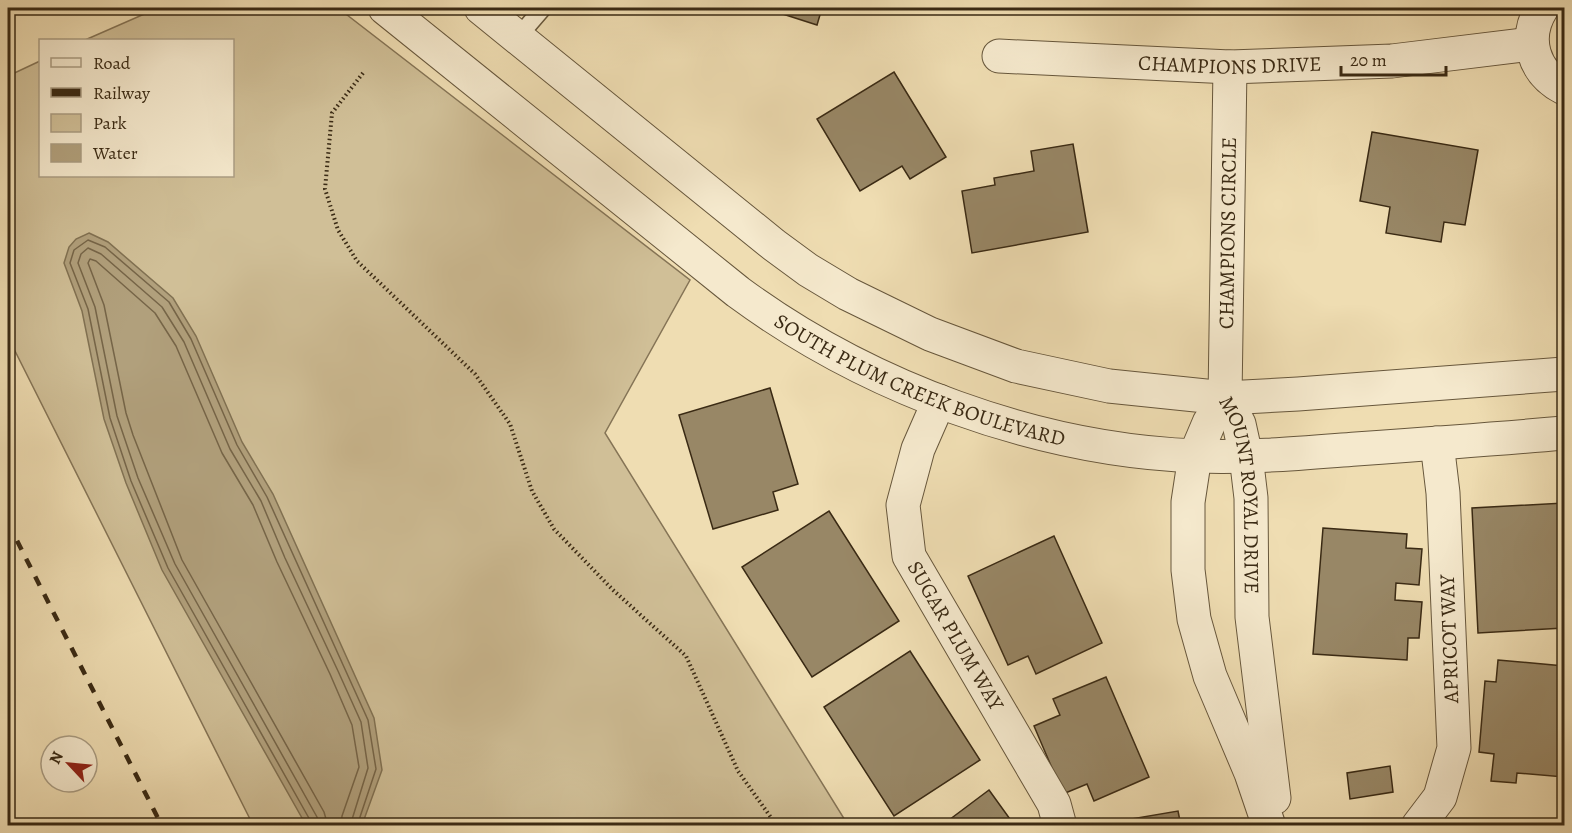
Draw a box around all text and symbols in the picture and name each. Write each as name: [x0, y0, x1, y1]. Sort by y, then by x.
legend: [39, 39, 234, 177]
scale bar: [1341, 39, 1446, 77]
text: 20 m: [1350, 48, 1387, 72]
street label: CHAMPIONS DRIVE: [1137, 49, 1322, 81]
text: Road: [93, 51, 131, 75]
text: Railway: [93, 81, 151, 105]
text: Park: [93, 111, 127, 135]
street label: CHAMPIONS CIRCLE: [1212, 137, 1243, 329]
text: Water: [92, 141, 138, 165]
street label: SOUTH PLUM CREEK BOULEVARD: [769, 307, 1068, 453]
street label: MOUNT ROYAL DRIVE: [1212, 391, 1266, 594]
street label: SUGAR PLUM WAY: [901, 556, 1011, 716]
street label: APRICOT WAY: [1433, 574, 1465, 705]
north arrow: [39, 734, 99, 794]
text: N: [44, 747, 69, 768]

